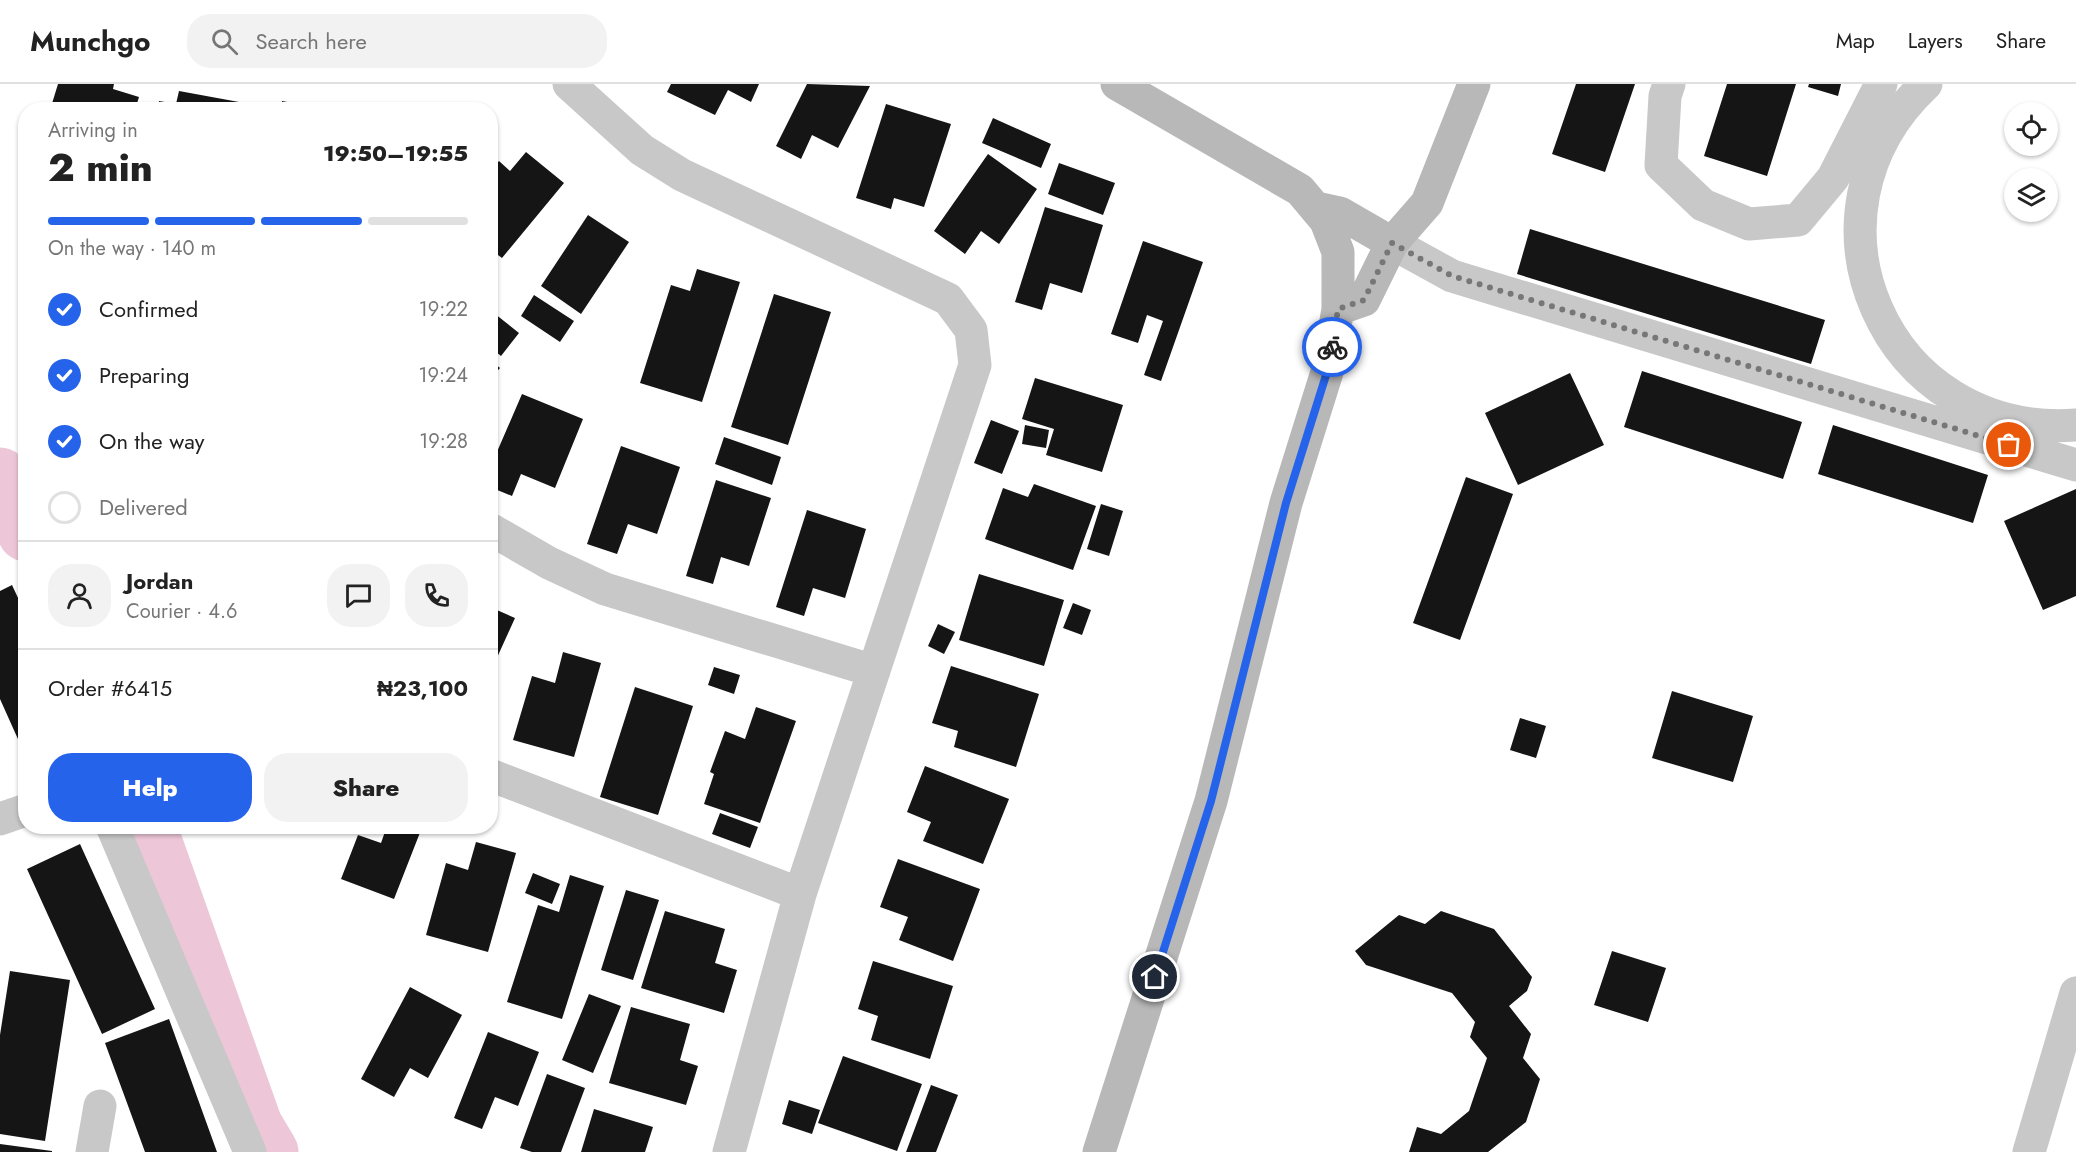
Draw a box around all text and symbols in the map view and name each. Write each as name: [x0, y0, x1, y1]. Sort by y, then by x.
search box: [187, 14, 607, 68]
text: Munchgo: [30, 21, 151, 62]
icon: search: [208, 25, 241, 58]
text: Search here: [256, 25, 367, 57]
text: Map: [1836, 26, 1875, 56]
text: Layers: [1908, 26, 1963, 56]
text: Share: [1996, 26, 2046, 56]
map controls: [2004, 102, 2058, 222]
button: locate: [2004, 102, 2058, 156]
text: Arriving in: [48, 116, 138, 145]
text: 19:50–19:55: [323, 137, 468, 169]
text: 2 min: [48, 139, 153, 196]
button: layers: [2004, 168, 2058, 222]
text: On the way · 140 m: [48, 234, 216, 263]
icon: check: [48, 293, 81, 326]
text: Confirmed: [99, 293, 198, 325]
text: 19:22: [419, 295, 468, 324]
courier: [1302, 317, 1362, 377]
icon: bike: [1316, 331, 1349, 364]
icon: check: [48, 359, 81, 392]
text: Preparing: [99, 359, 190, 391]
text: 19:24: [418, 361, 468, 390]
pin: [1983, 419, 2034, 470]
icon: check: [48, 425, 81, 458]
text: On the way: [99, 425, 204, 457]
text: 19:28: [419, 427, 468, 456]
icon: bag: [1992, 428, 2025, 461]
text: Delivered: [99, 491, 188, 523]
button: person: [48, 564, 111, 627]
button: chat: [327, 564, 390, 627]
button: phone: [405, 564, 468, 627]
text: Jordan: [126, 565, 193, 597]
text: Courier · 4.6: [126, 597, 238, 626]
text: Order #6415: [48, 672, 172, 704]
text: ₦23,100: [377, 672, 468, 704]
button: Help: [48, 753, 252, 822]
button: Share: [264, 753, 468, 822]
pin: [1129, 951, 1180, 1002]
icon: home: [1138, 960, 1171, 993]

